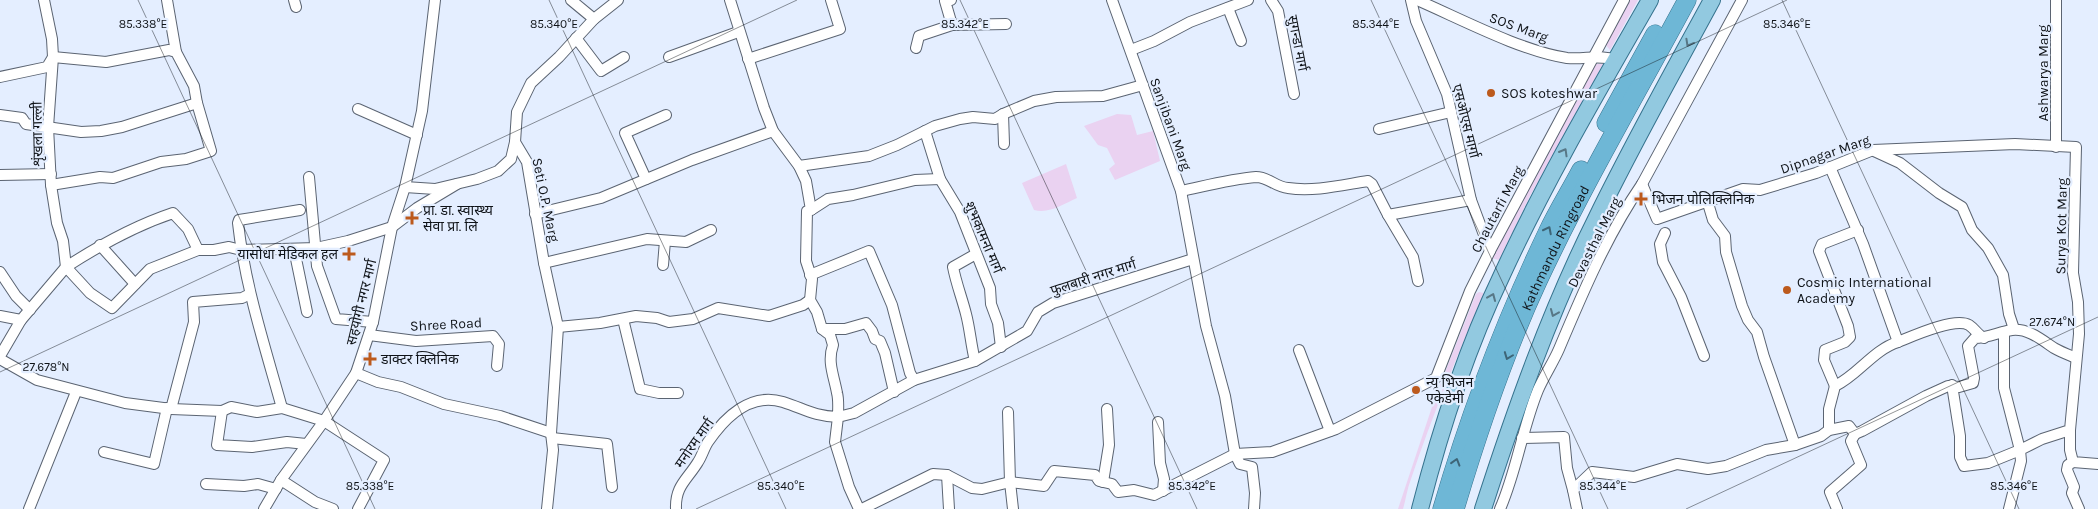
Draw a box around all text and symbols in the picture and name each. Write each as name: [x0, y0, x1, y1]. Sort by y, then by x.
street label: SOS Marg: [1487, 9, 1551, 46]
street label: सुगन्डा मार्ग: [1283, 14, 1311, 74]
text: 85.338°E: [119, 17, 167, 31]
text: 85.340°E: [530, 17, 578, 31]
text: 85.342°E: [941, 17, 989, 31]
text: 85.344°E: [1352, 17, 1400, 31]
text: 85.346°E: [1763, 17, 1811, 31]
street label: Ashwarya Marg: [2035, 25, 2052, 121]
one-way arrow: [1685, 37, 1695, 46]
street label: Sanjibani Marg: [1146, 75, 1195, 173]
street label: एसओएस मार्गा: [1448, 82, 1483, 161]
place label: SOS koteshwar: [1501, 85, 1598, 102]
marker: SOS koteshwar: [1485, 87, 1497, 99]
street label: शृंखला गल्ली: [28, 101, 47, 167]
street label: Dipnagar Marg: [1778, 131, 1872, 178]
one-way arrow: [1557, 148, 1567, 157]
street label: Seti O.P. Marg: [528, 156, 563, 244]
street label: Chautarfi Marg: [1467, 163, 1527, 256]
street label: Surya Kot Marg: [2052, 177, 2071, 274]
street label: Kathmandu Ringroad: [1518, 183, 1593, 313]
place label: भिजन पोलिक्लिनिक: [1652, 191, 1755, 208]
marker: भिजन पोलिक्लिनिक: [1634, 192, 1648, 206]
street label: Devasthal Marg: [1564, 194, 1625, 290]
street label: शुभकामना मार्ग: [960, 199, 1007, 277]
place label: प्रा. डा. स्वास्थ्य सेवा प्रा. लि: [423, 202, 494, 235]
marker: प्रा. डा. स्वास्थ्य सेवा प्रा. लि: [405, 211, 419, 225]
one-way arrow: [1542, 226, 1552, 235]
place label: यासोधा मेडिकल हल: [238, 245, 338, 263]
marker: यासोधा मेडिकल हल: [342, 247, 356, 261]
street label: फुलबारी नगर मार्ग: [1048, 255, 1140, 300]
street label: सहयोगी नगर मार्ग: [343, 256, 381, 347]
place label: Cosmic International Academy: [1797, 274, 1932, 307]
marker: Cosmic International Academy: [1781, 284, 1793, 296]
one-way arrow: [1485, 293, 1496, 302]
one-way arrow: [1549, 308, 1560, 317]
street label: Shree Road: [410, 314, 482, 335]
text: 27.674°N: [2029, 315, 2075, 329]
place label: डाक्टर क्लिनिक: [380, 351, 459, 368]
one-way arrow: [1504, 351, 1514, 359]
marker: डाक्टर क्लिनिक: [363, 352, 377, 366]
text: 27.678°N: [23, 360, 69, 374]
place label: न्यू भिजन एकेडेमी: [1426, 374, 1473, 407]
marker: न्यू भिजन एकेडेमी: [1410, 384, 1422, 396]
street label: मनोरम मार्ग: [671, 414, 718, 472]
one-way arrow: [1450, 459, 1460, 467]
text: 85.338°E: [346, 479, 394, 493]
text: 85.340°E: [757, 479, 805, 493]
text: 85.342°E: [1168, 479, 1216, 493]
text: 85.344°E: [1579, 479, 1627, 493]
text: 85.346°E: [1990, 479, 2038, 493]

